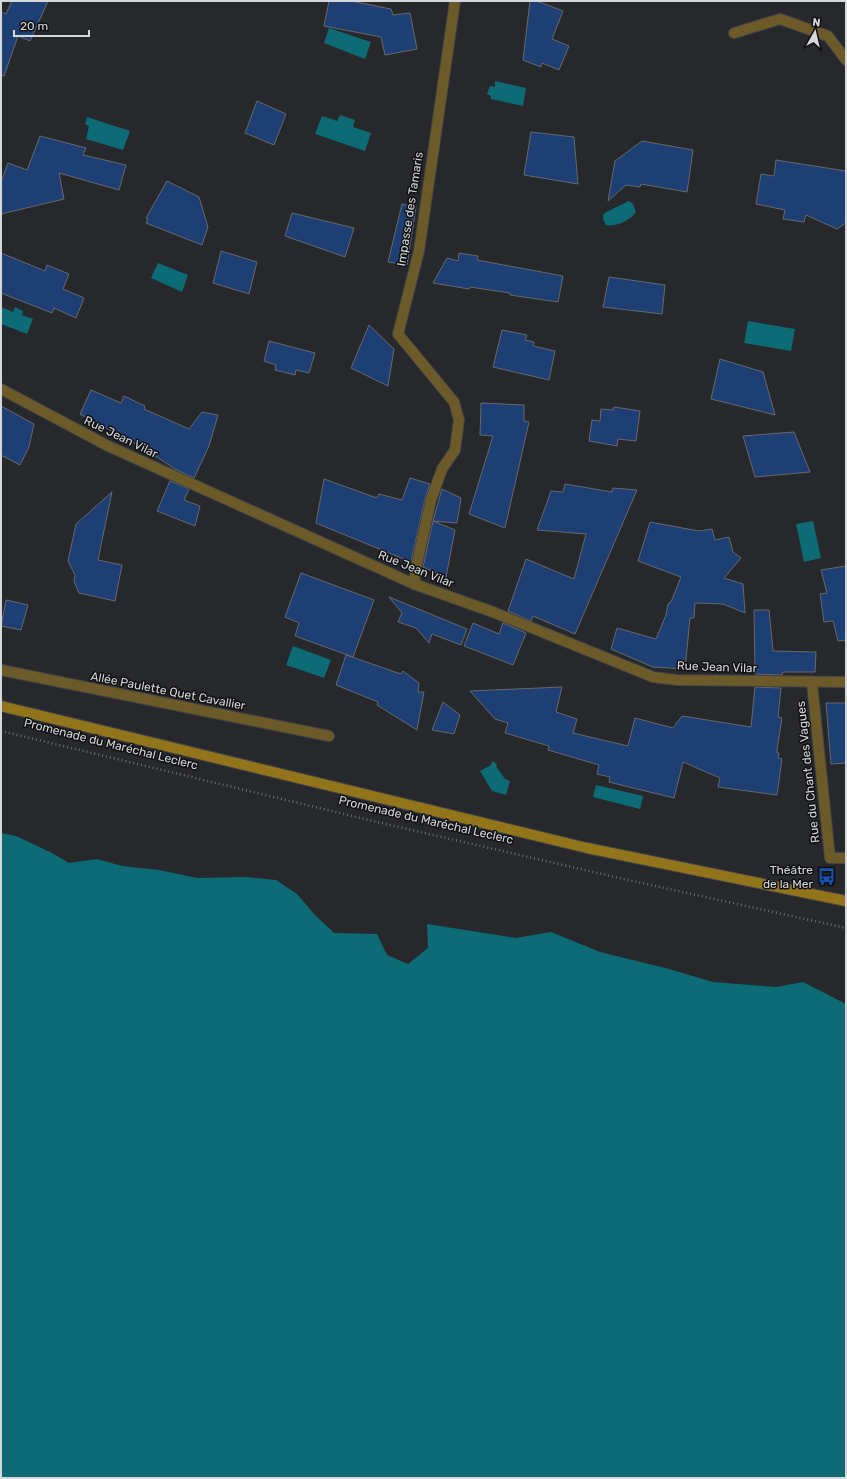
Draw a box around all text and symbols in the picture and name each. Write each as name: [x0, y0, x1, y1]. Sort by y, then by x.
scale bar: [14, 12, 89, 38]
north arrow: [795, 12, 835, 52]
text: N: [811, 16, 821, 30]
text: 20 m: [20, 19, 48, 33]
street label: Impasse des Tamaris: [394, 151, 426, 267]
street label: Rue Jean Vilar: [82, 413, 161, 461]
street label: Rue Jean Vilar: [376, 547, 456, 591]
street label: Rue Jean Vilar: [677, 659, 758, 675]
street label: Allée Paulette Quet Cavallier: [89, 669, 247, 713]
street label: Rue du Chant des Vagues: [794, 700, 822, 844]
street label: Promenade du Maréchal Leclerc: [23, 716, 200, 773]
street label: Promenade du Maréchal Leclerc: [337, 793, 515, 847]
place label: Théâtre de la Mer: [763, 863, 813, 891]
bus stop icon: Théâtre de la Mer: [816, 867, 836, 887]

